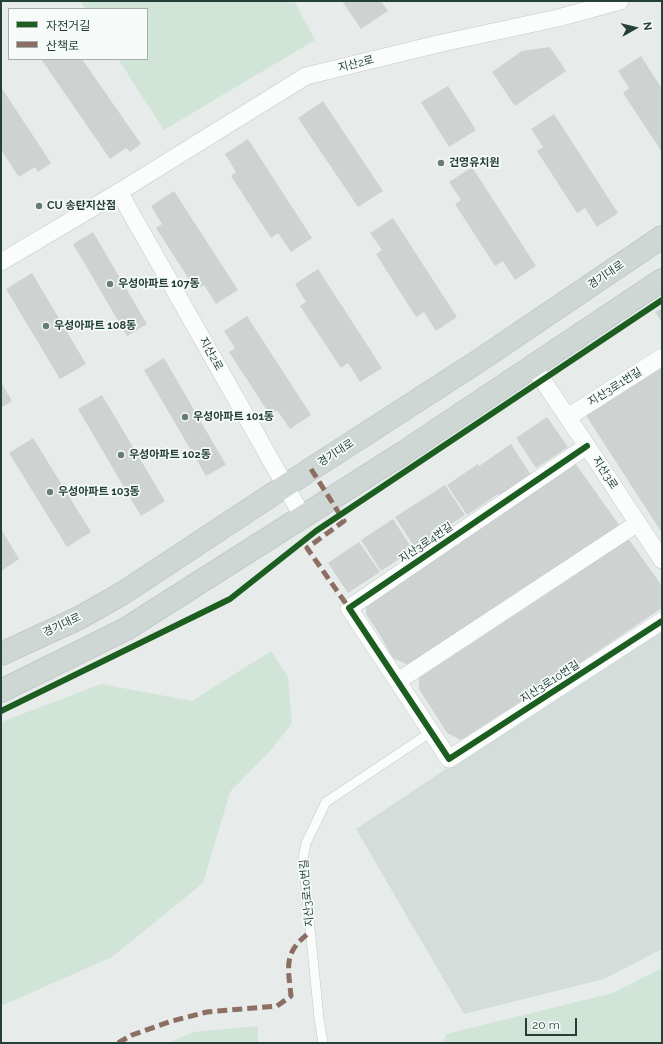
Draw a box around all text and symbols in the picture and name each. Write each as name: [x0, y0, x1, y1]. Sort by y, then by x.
legend: [8, 8, 148, 60]
north arrow: [615, 8, 655, 48]
text: 자전거길: [46, 19, 90, 33]
text: N: [640, 21, 654, 31]
text: 산책로: [46, 39, 79, 53]
street label: 지산2로: [337, 53, 375, 75]
place label: 건영유치원: [449, 156, 500, 170]
marker: 건영유치원: [436, 158, 446, 168]
place label: CU 송탄지산점: [47, 199, 116, 213]
marker: CU 송탄지산점: [34, 201, 44, 211]
street label: 경기대로: [586, 258, 626, 292]
place label: 우성아파트 107동: [118, 277, 200, 291]
marker: 우성아파트 107동: [105, 279, 115, 289]
place label: 우성아파트 108동: [54, 319, 136, 333]
marker: 우성아파트 108동: [41, 321, 51, 331]
street label: 지산2로: [196, 335, 226, 373]
street label: 지산3로1번길: [586, 365, 644, 409]
place label: 우성아파트 101동: [193, 410, 274, 424]
marker: 우성아파트 101동: [180, 412, 190, 422]
street label: 경기대로: [315, 436, 357, 470]
place label: 우성아파트 102동: [129, 448, 211, 462]
marker: 우성아파트 102동: [116, 450, 126, 460]
street label: 지산3로: [590, 454, 620, 492]
place label: 우성아파트 103동: [58, 485, 140, 499]
marker: 우성아파트 103동: [45, 487, 55, 497]
street label: 지산3로4번길: [396, 520, 456, 566]
street label: 경기대로: [41, 610, 83, 640]
street label: 지산3로10번길: [518, 658, 582, 706]
street label: 지산3로10번길: [297, 859, 317, 927]
scale bar: [527, 1010, 579, 1036]
text: 20 m: [532, 1018, 560, 1032]

